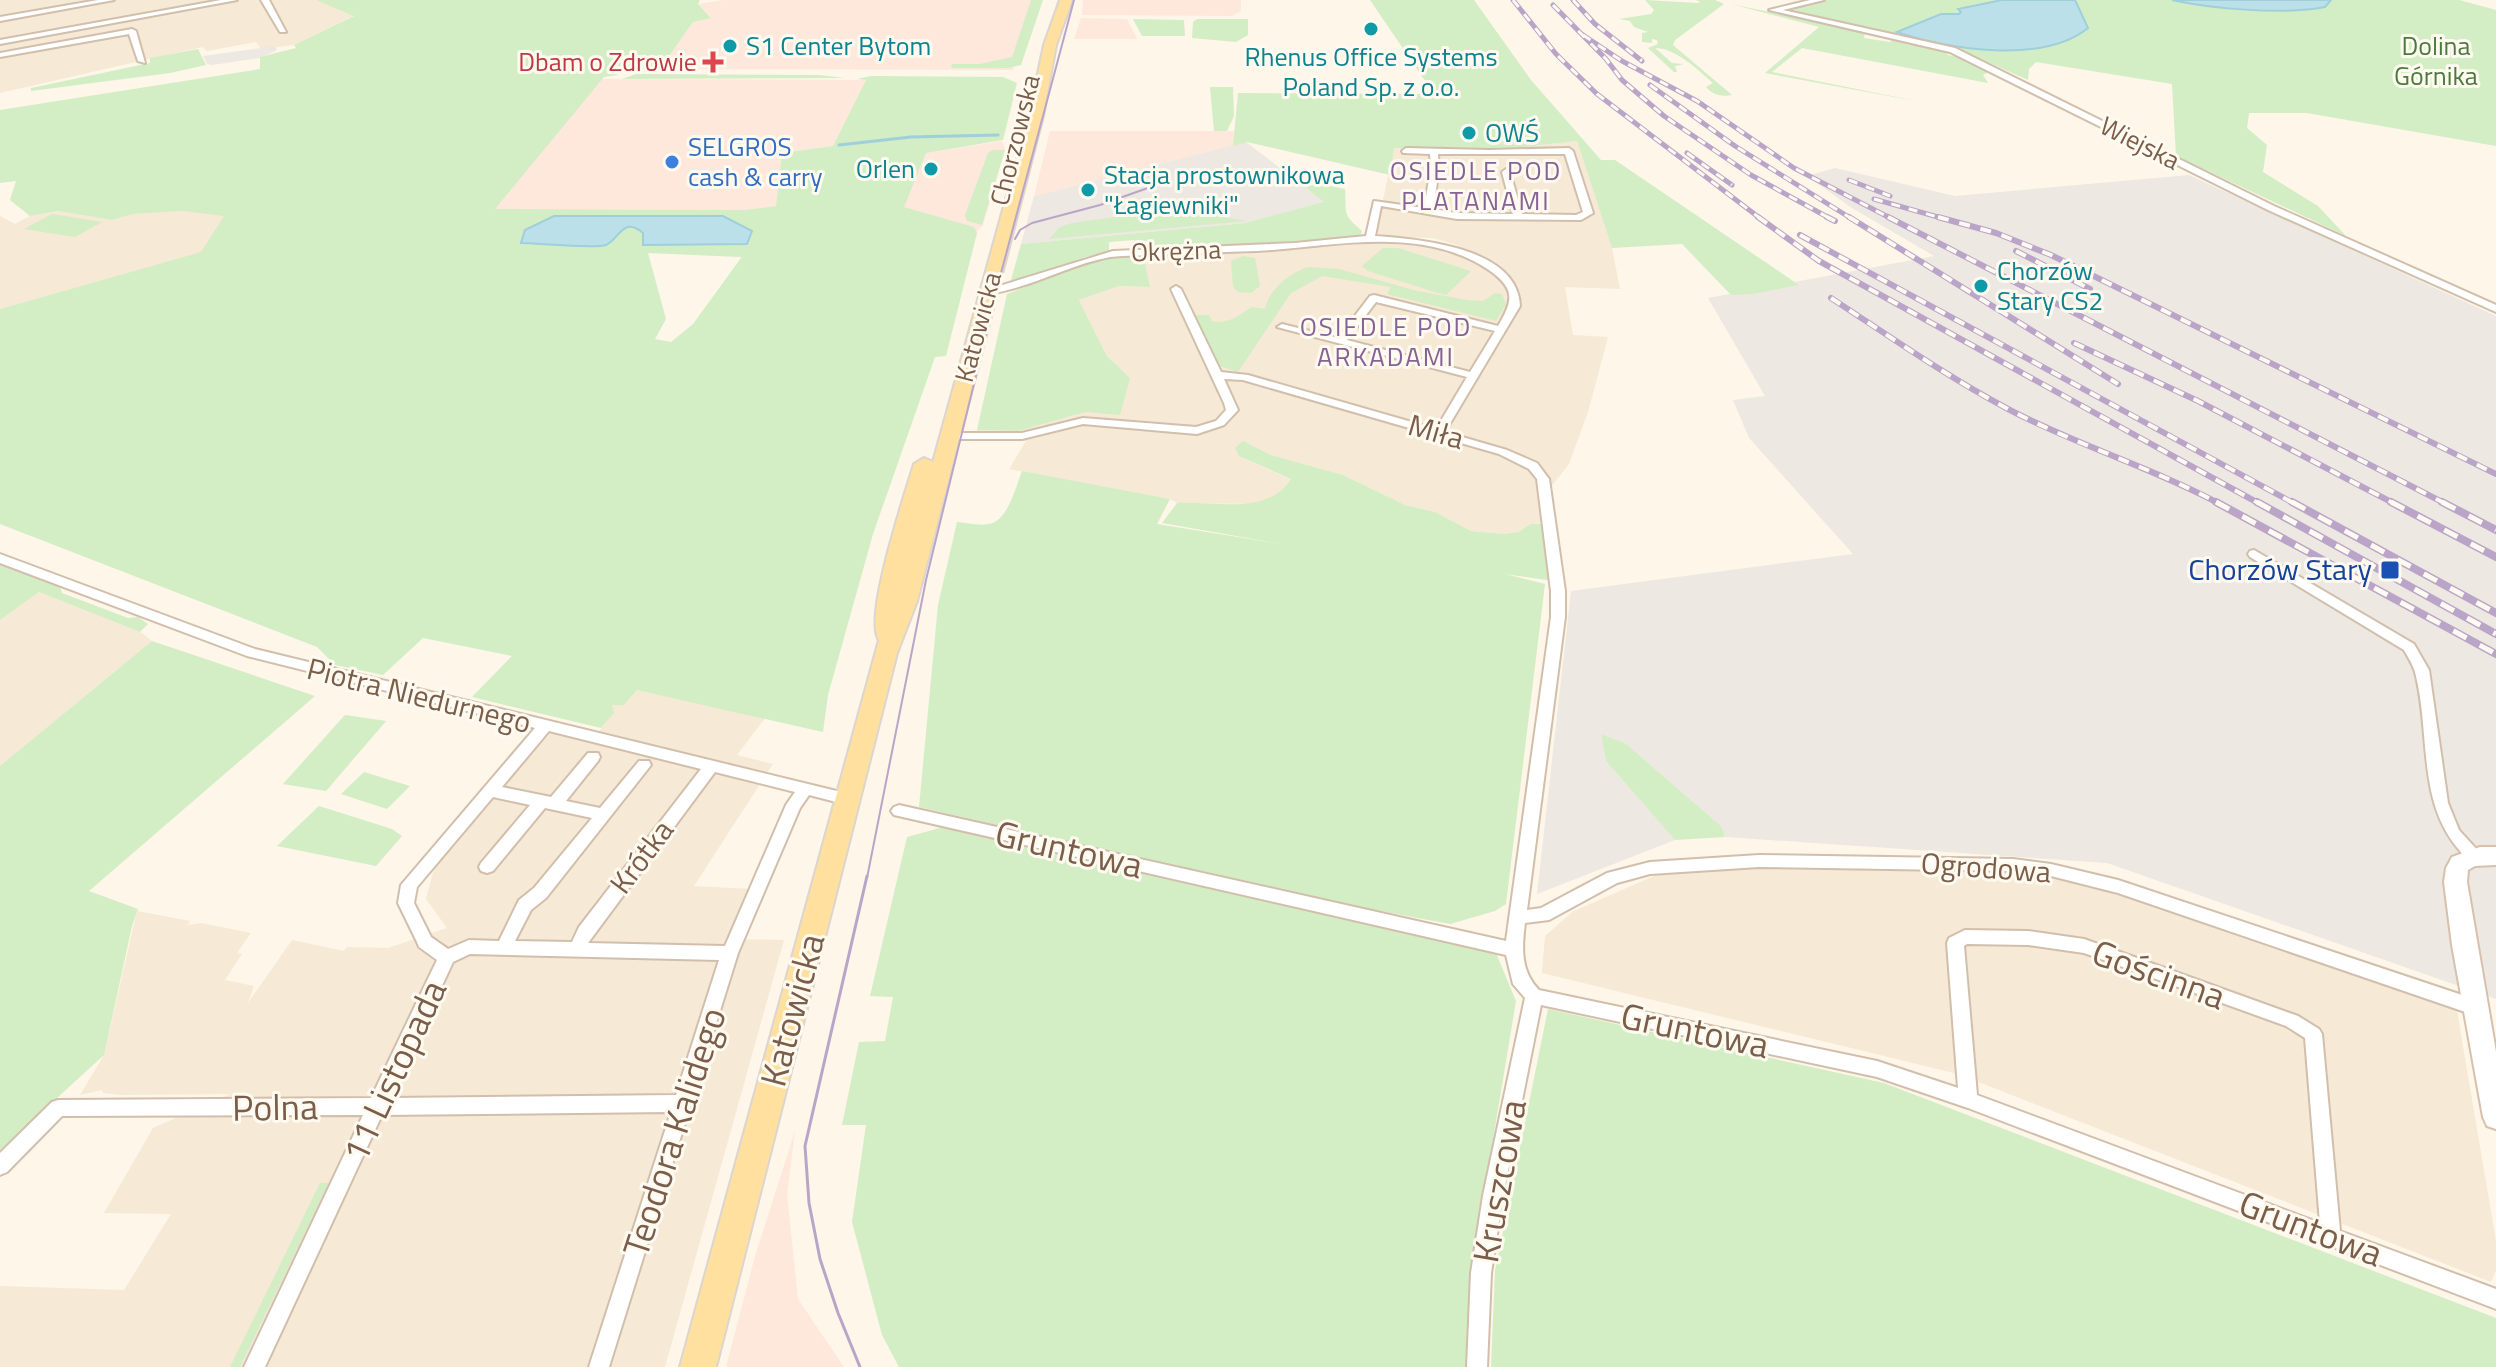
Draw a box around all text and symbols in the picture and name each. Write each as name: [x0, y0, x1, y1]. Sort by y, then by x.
marker: Rhenus Office Systems Poland Sp. z o.o.: [1362, 20, 1380, 38]
place label: S1 Center Bytom: [746, 26, 931, 65]
park label: Dolina Górnika: [2394, 26, 2478, 95]
marker: S1 Center Bytom: [721, 37, 739, 55]
place label: Rhenus Office Systems Poland Sp. z o.o.: [1244, 37, 1498, 106]
place label: Dbam o Zdrowie: [518, 42, 697, 81]
marker: Dbam o Zdrowie: [704, 53, 722, 71]
street label: Chorzowska: [979, 70, 1050, 209]
street label: Wiejska: [2093, 106, 2187, 179]
place label: OWŚ: [1485, 113, 1539, 152]
marker: OWŚ: [1460, 124, 1478, 142]
place label: SELGROS cash & carry: [688, 127, 823, 196]
place label: Orlen: [856, 149, 915, 188]
district label: OSIEDLE POD PLATANAMI: [1390, 151, 1562, 220]
marker: SELGROS cash & carry: [663, 153, 681, 171]
place label: Stacja prostownikowa "Łagiewniki": [1104, 155, 1345, 224]
marker: Orlen: [922, 160, 940, 178]
marker: Stacja prostownikowa "Łagiewniki": [1079, 181, 1097, 199]
street label: Okrężna: [1130, 229, 1222, 272]
place label: Chorzów Stary CS2: [1997, 251, 2103, 320]
street label: Katowicka: [944, 267, 1011, 386]
marker: Chorzów Stary CS2: [1972, 277, 1990, 295]
district label: OSIEDLE POD ARKADAMI: [1300, 307, 1472, 376]
street label: Miła: [1403, 401, 1470, 461]
place label: Chorzów Stary: [2188, 546, 2372, 592]
marker: Chorzów Stary: [2379, 559, 2401, 581]
street label: Piotra Niedurnego: [302, 645, 536, 745]
street label: Gruntowa: [990, 805, 1148, 892]
street label: Krótka: [598, 810, 684, 903]
street label: Ogrodowa: [1919, 840, 2053, 894]
street label: Gościnna: [2085, 924, 2234, 1023]
street label: Katowicka: [745, 927, 838, 1092]
street label: 11 Listopada: [327, 970, 460, 1171]
street label: Gruntowa: [1616, 987, 1774, 1072]
street label: Teodora Kalidego: [607, 1000, 740, 1263]
street label: Polna: [232, 1078, 318, 1135]
street label: Kruszcowa: [1457, 1095, 1540, 1267]
street label: Gruntowa: [2231, 1175, 2391, 1280]

